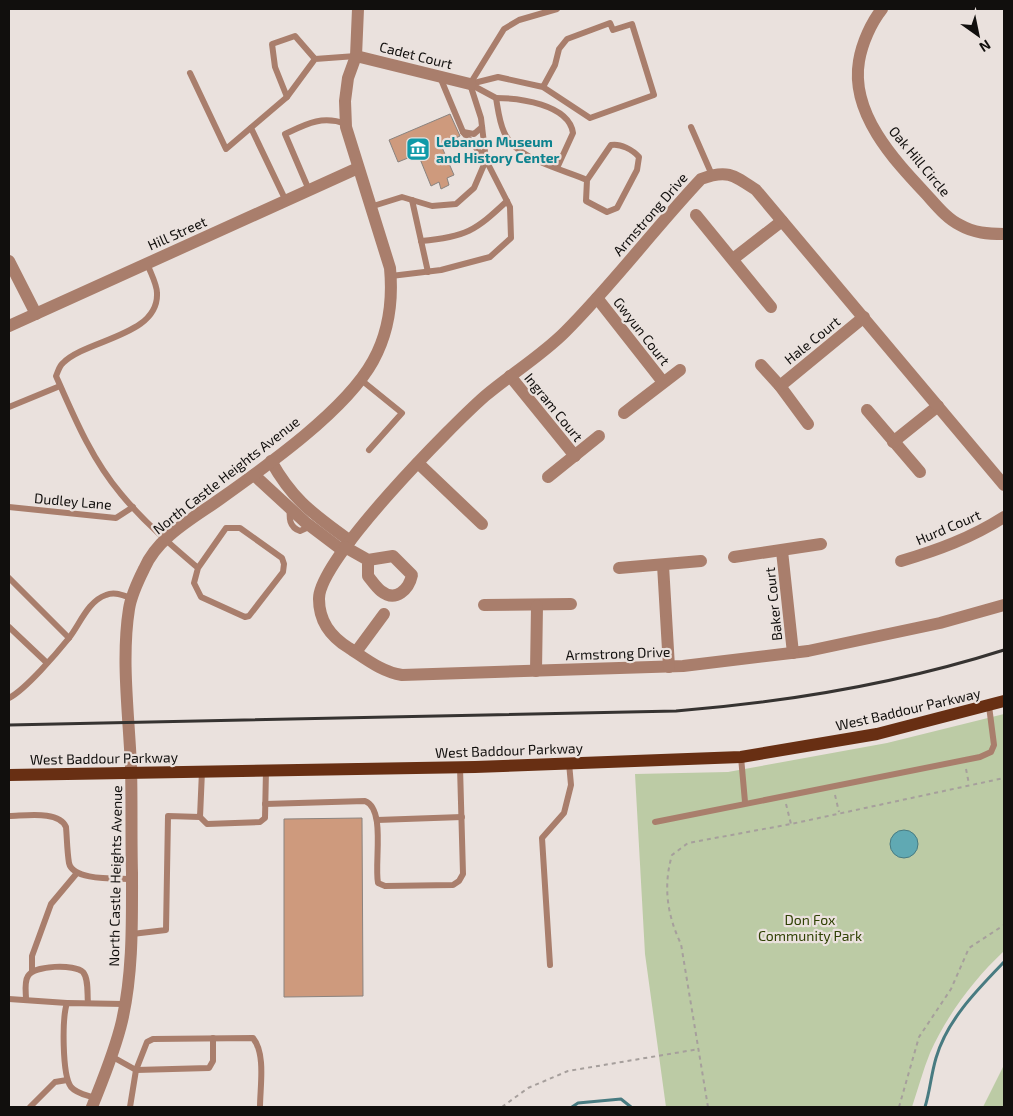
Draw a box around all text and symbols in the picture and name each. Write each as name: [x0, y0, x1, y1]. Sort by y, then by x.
north arrow: [953, 10, 1003, 60]
text: N: [976, 36, 994, 56]
street label: Cadet Court: [378, 38, 454, 72]
street label: Oak Hill Circle: [886, 122, 954, 200]
place label: Lebanon Museum and History Center: [436, 133, 560, 166]
museum icon: Lebanon Museum and History Center: [405, 136, 431, 162]
street label: Armstrong Drive: [609, 169, 691, 259]
street label: Hill Street: [145, 212, 209, 254]
street label: Gwyun Court: [610, 294, 674, 368]
street label: Hale Court: [781, 312, 843, 368]
street label: Ingram Court: [521, 369, 587, 445]
street label: North Castle Heights Avenue: [149, 412, 303, 538]
street label: Dudley Lane: [34, 489, 112, 513]
street label: Hurd Court: [913, 506, 983, 548]
street label: Baker Court: [761, 566, 785, 642]
street label: Armstrong Drive: [565, 643, 671, 663]
street label: West Baddour Parkway: [834, 684, 983, 734]
street label: West Baddour Parkway: [435, 739, 584, 761]
street label: West Baddour Parkway: [30, 748, 179, 768]
street label: North Castle Heights Avenue: [105, 785, 125, 967]
park label: Don Fox Community Park: [758, 911, 862, 944]

